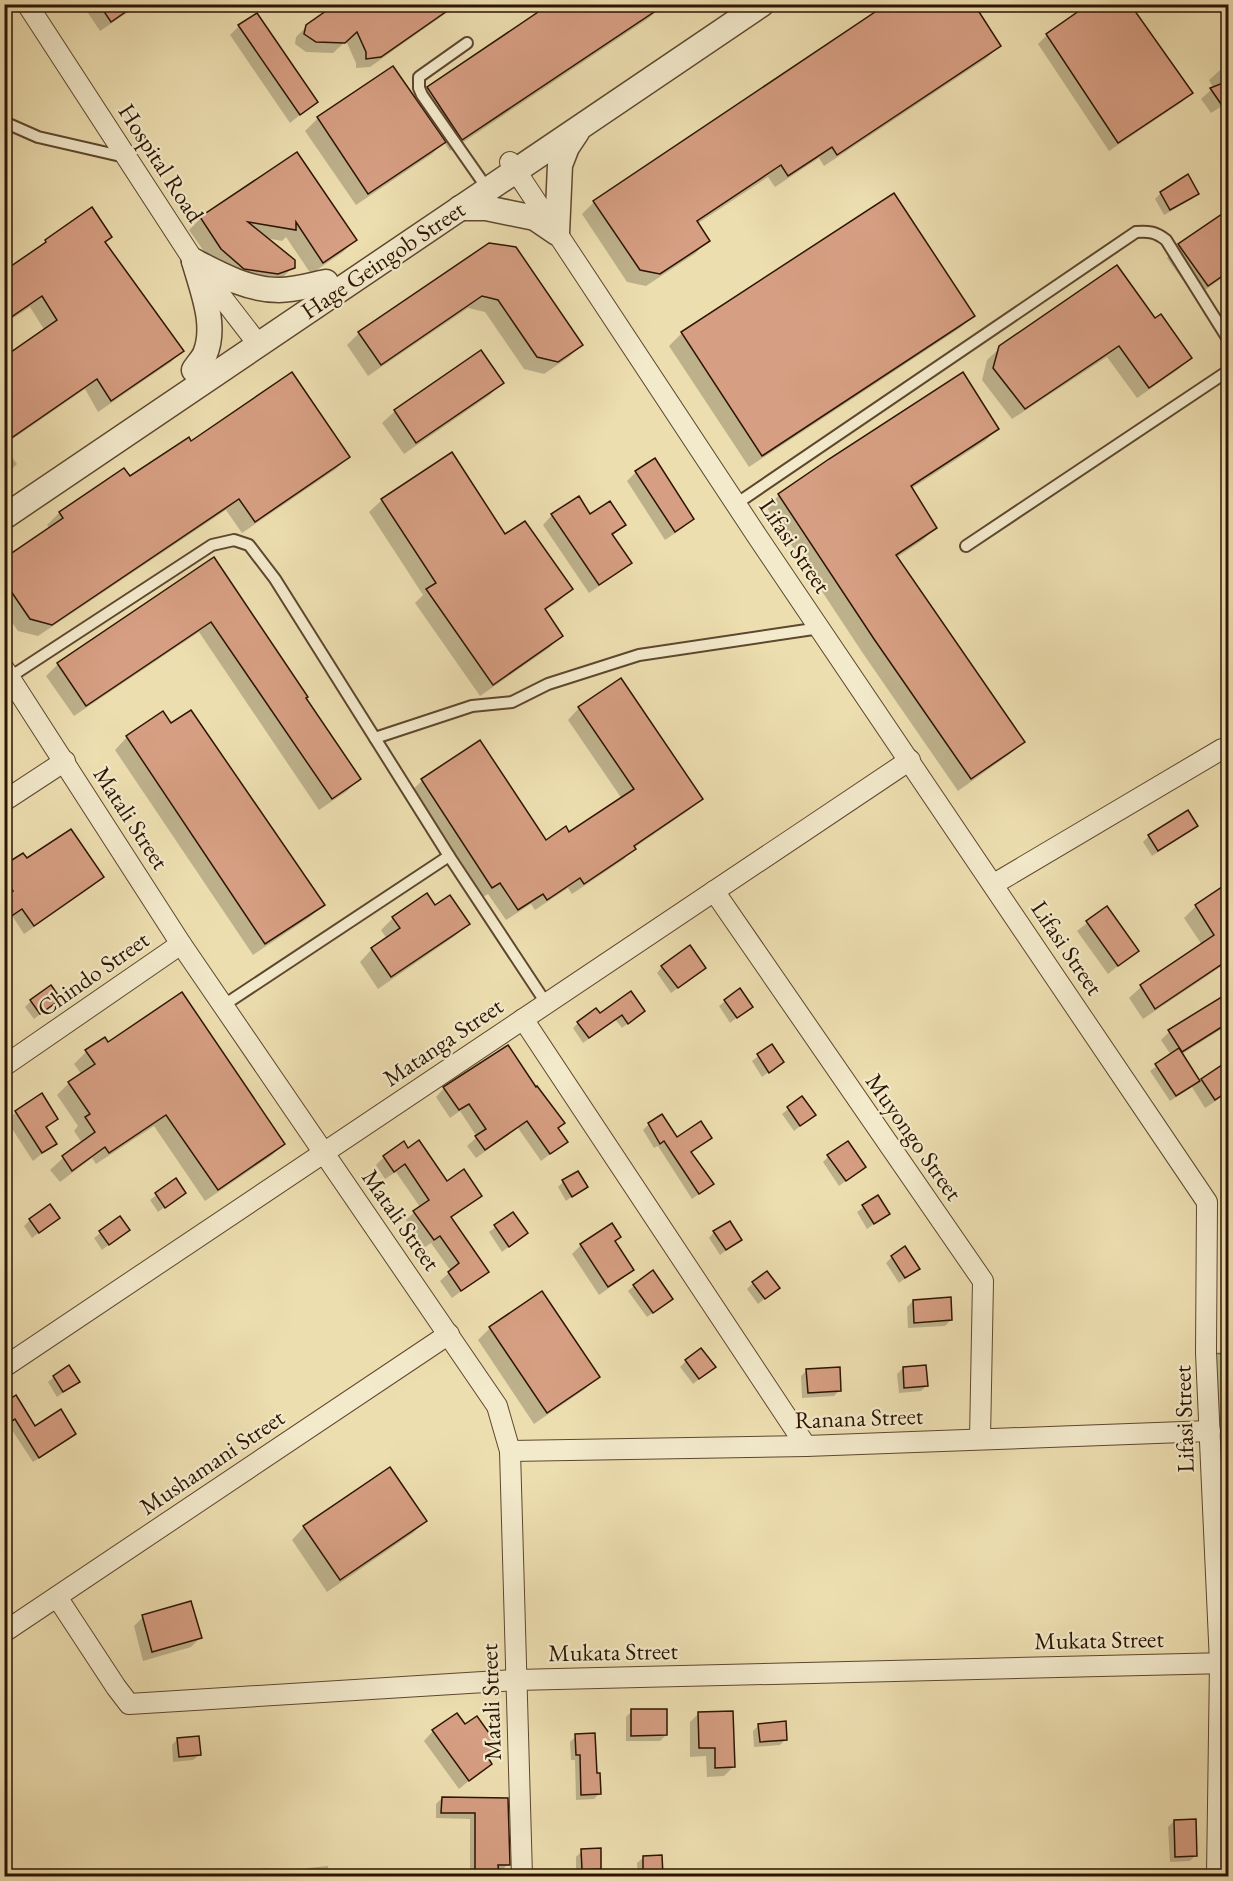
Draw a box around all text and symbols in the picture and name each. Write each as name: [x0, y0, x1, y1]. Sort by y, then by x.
street label: Hospital Road: [112, 98, 212, 229]
street label: Hage Geingob Street: [295, 193, 471, 326]
street label: Lifasi Street: [752, 492, 839, 599]
street label: Matali Street: [87, 760, 177, 876]
street label: Lifasi Street: [1024, 894, 1111, 1001]
street label: Chindo Street: [31, 923, 155, 1023]
street label: Matanga Street: [377, 990, 509, 1093]
street label: Muyongo Street: [859, 1067, 970, 1207]
street label: Matali Street: [355, 1163, 448, 1277]
street label: Lifasi Street: [1166, 1364, 1201, 1473]
street label: Ranana Street: [794, 1400, 924, 1435]
street label: Mushamani Street: [133, 1401, 291, 1521]
street label: Mukata Street: [1034, 1623, 1165, 1656]
street label: Mukata Street: [548, 1635, 679, 1668]
street label: Matali Street: [473, 1643, 508, 1761]

